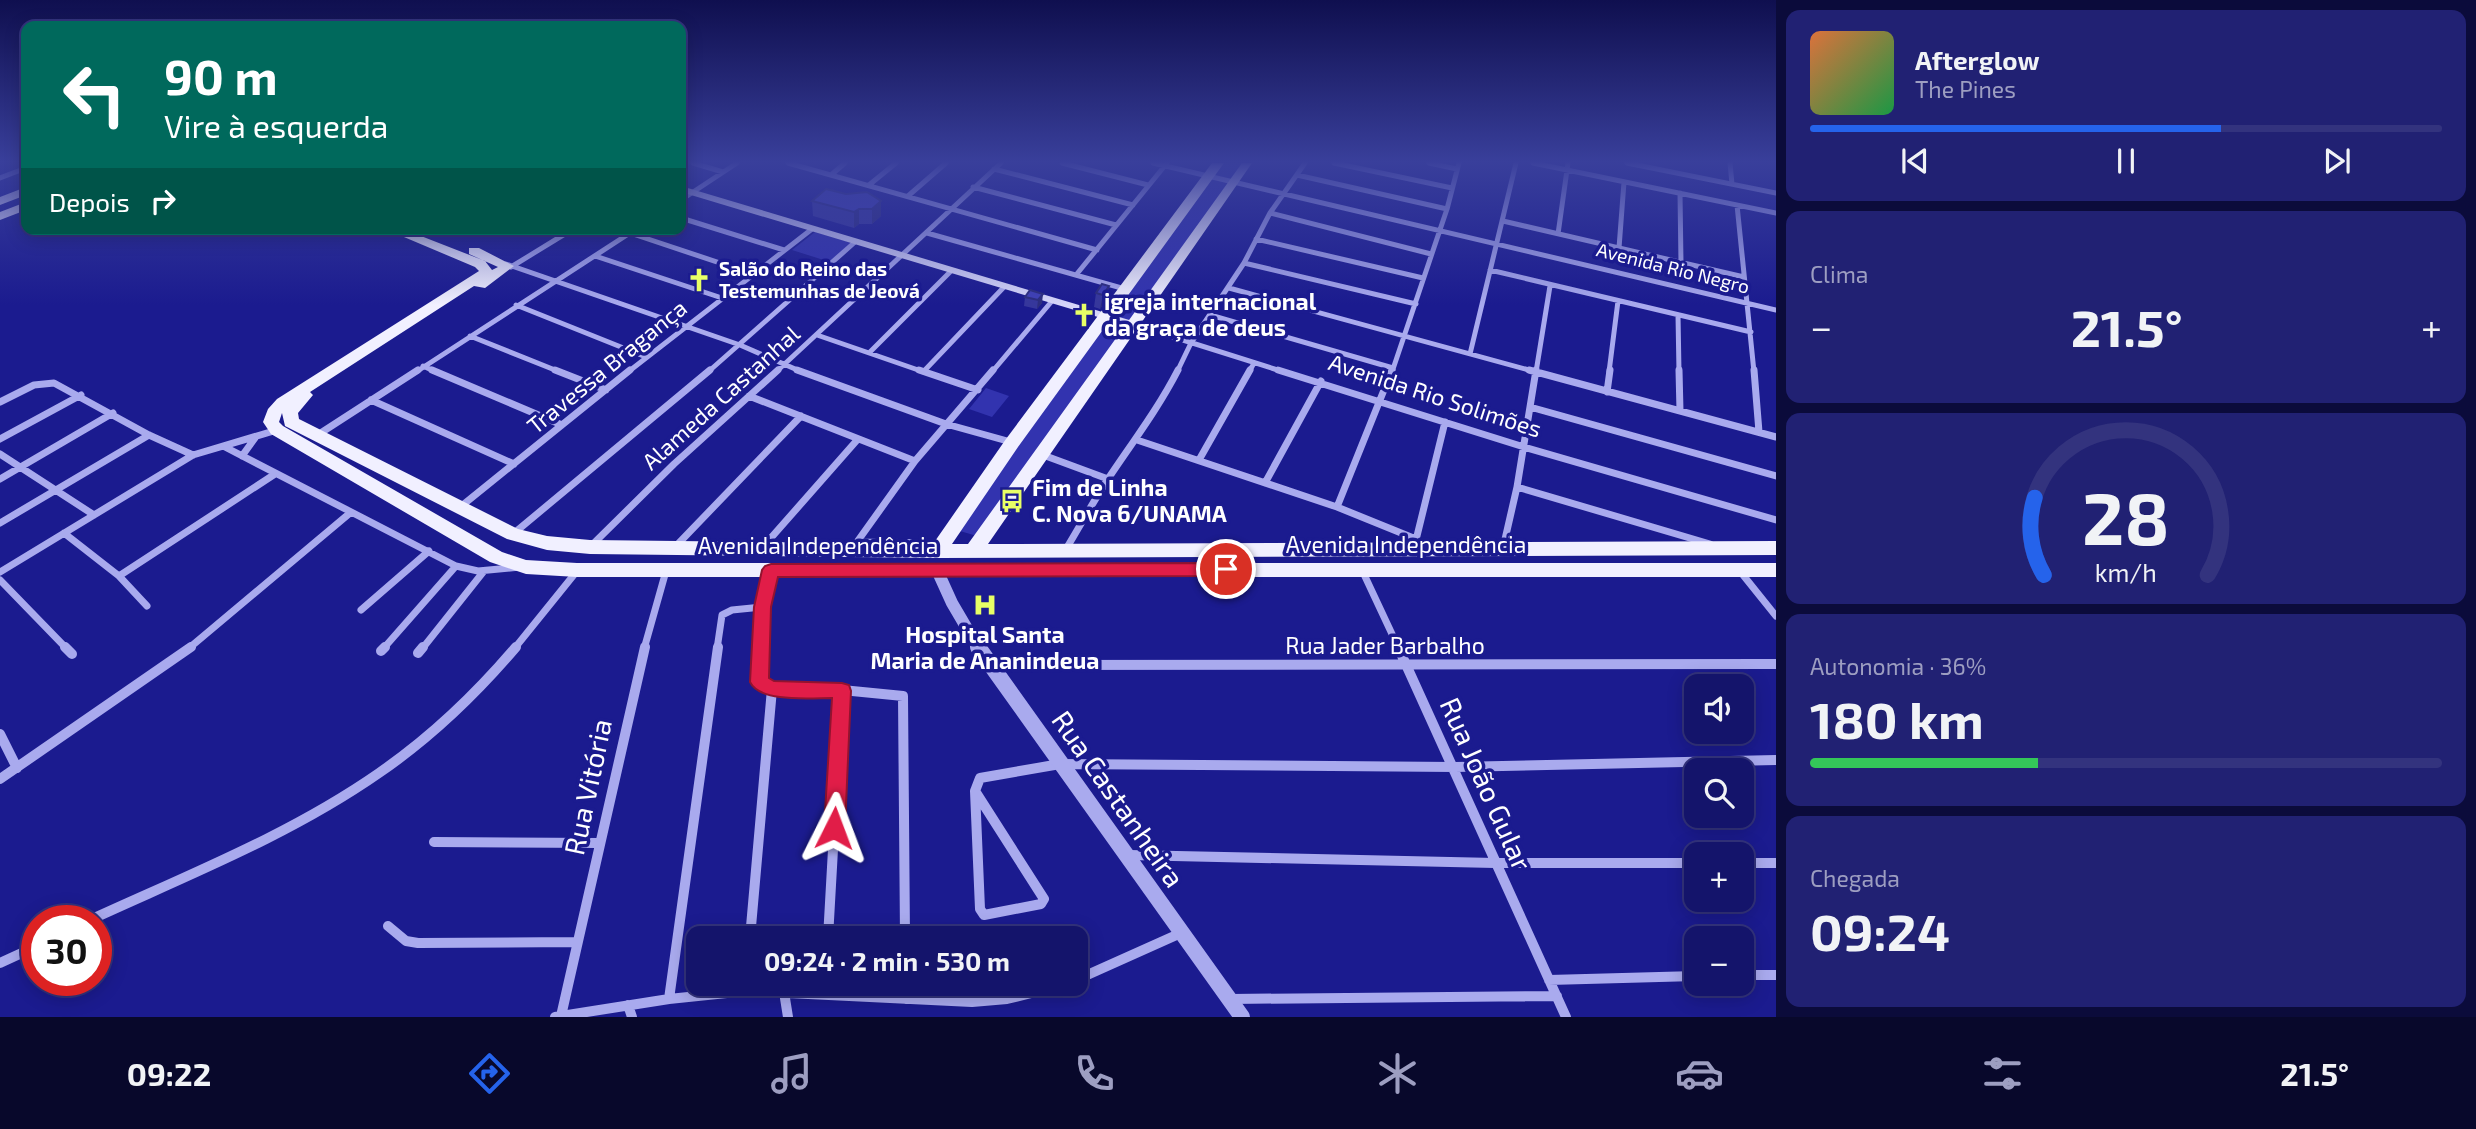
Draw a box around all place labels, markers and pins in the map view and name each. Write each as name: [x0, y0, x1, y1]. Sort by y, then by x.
place label: Salão do Reino das Testemunhas de Jeová: [719, 257, 920, 302]
church icon: Salão do Reino das Testemunhas de Jeová: [685, 266, 713, 294]
place label: igreja internacional da graça de deus: [1104, 287, 1317, 342]
church icon: igreja internacional da graça de deus: [1070, 301, 1098, 329]
place label: Fim de Linha C. Nova 6/UNAMA: [1032, 473, 1227, 527]
bus stop icon: Fim de Linha C. Nova 6/UNAMA: [998, 487, 1026, 515]
pin: [1196, 539, 1256, 599]
hospital icon: Hospital Santa Maria de Ananindeua: [971, 591, 999, 619]
place label: Hospital Santa Maria de Ananindeua: [871, 620, 1099, 674]

